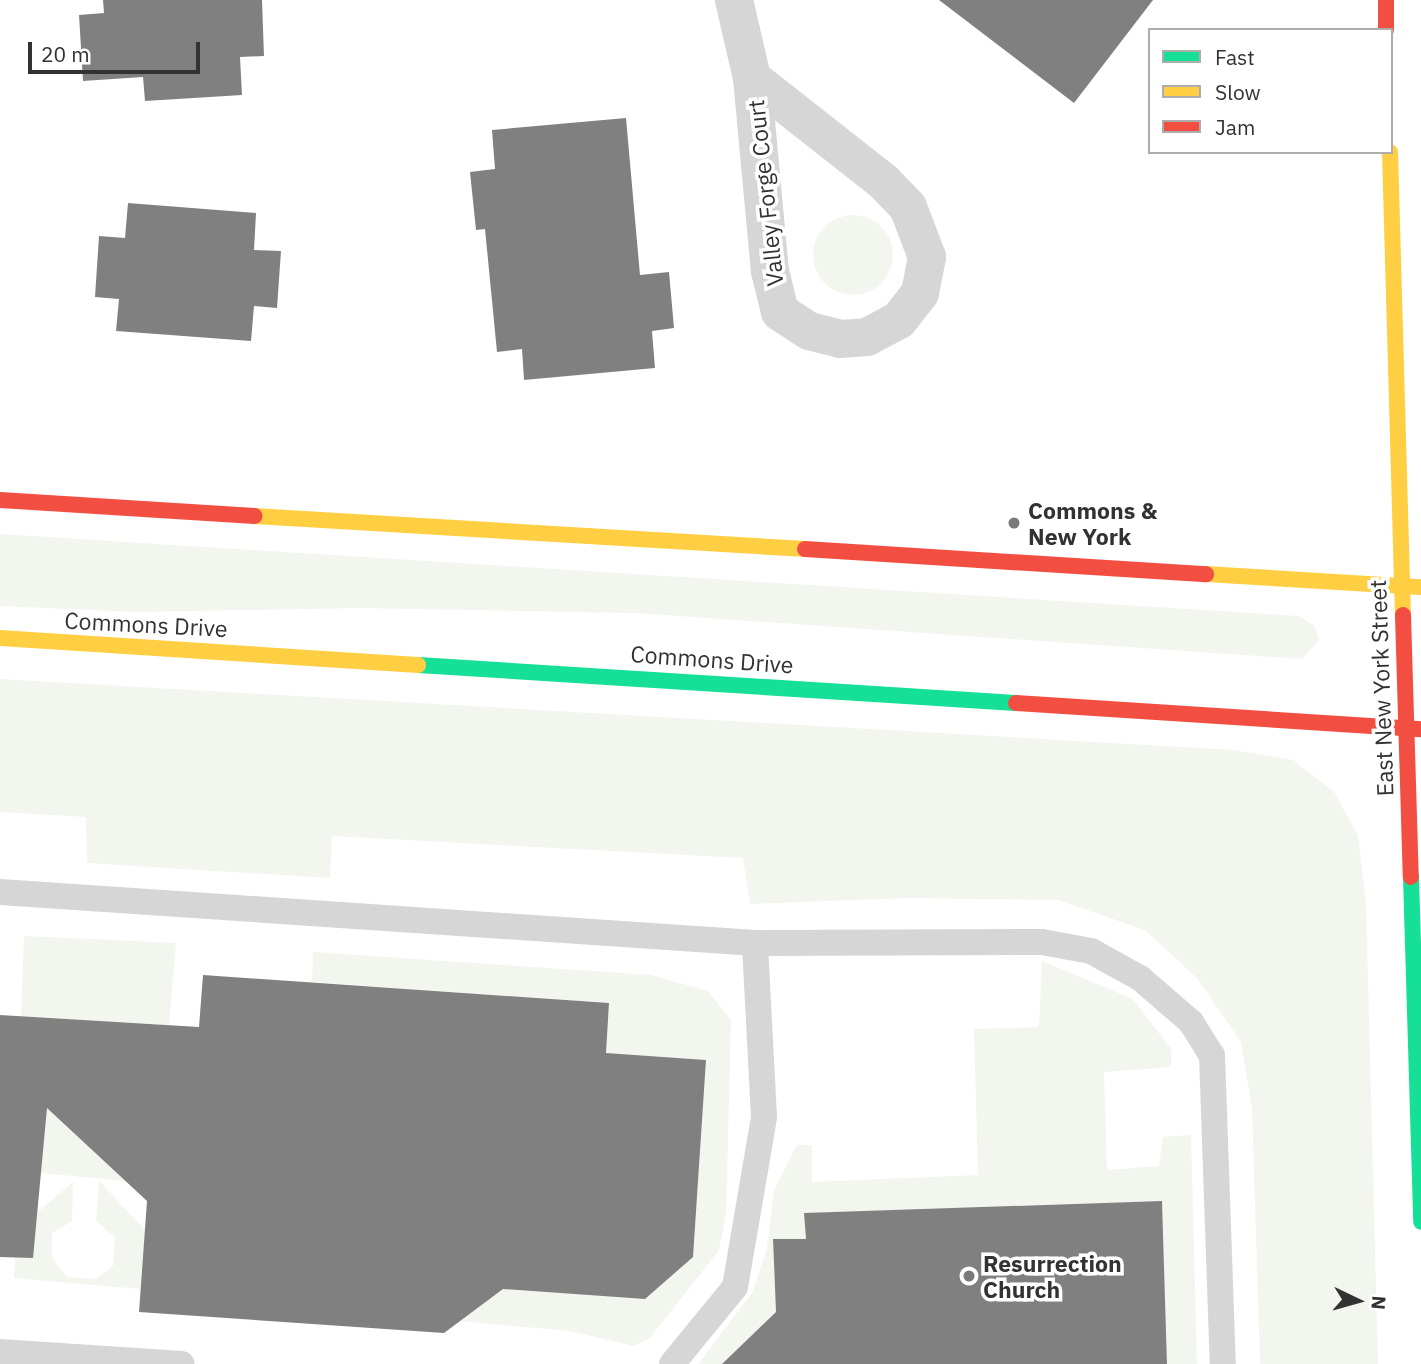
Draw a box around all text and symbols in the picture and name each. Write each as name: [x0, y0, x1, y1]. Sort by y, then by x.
scale bar: [32, 28, 203, 72]
legend: [1148, 28, 1393, 154]
text: 20 m: [41, 40, 90, 68]
text: Fast: [1215, 43, 1255, 71]
text: Slow: [1215, 78, 1261, 106]
street label: Valley Forge Court: [741, 98, 789, 288]
text: Jam: [1215, 113, 1255, 141]
place label: Commons & New York: [1028, 496, 1157, 550]
marker: Commons & New York: [1006, 515, 1022, 531]
street label: East New York Street: [1363, 579, 1399, 797]
street label: Commons Drive: [64, 606, 228, 642]
street label: Commons Drive: [630, 640, 794, 678]
place label: Resurrection Church: [983, 1249, 1122, 1303]
north arrow: [1323, 1266, 1393, 1336]
marker: Resurrection Church: [961, 1268, 977, 1284]
text: N: [1366, 1295, 1391, 1311]

